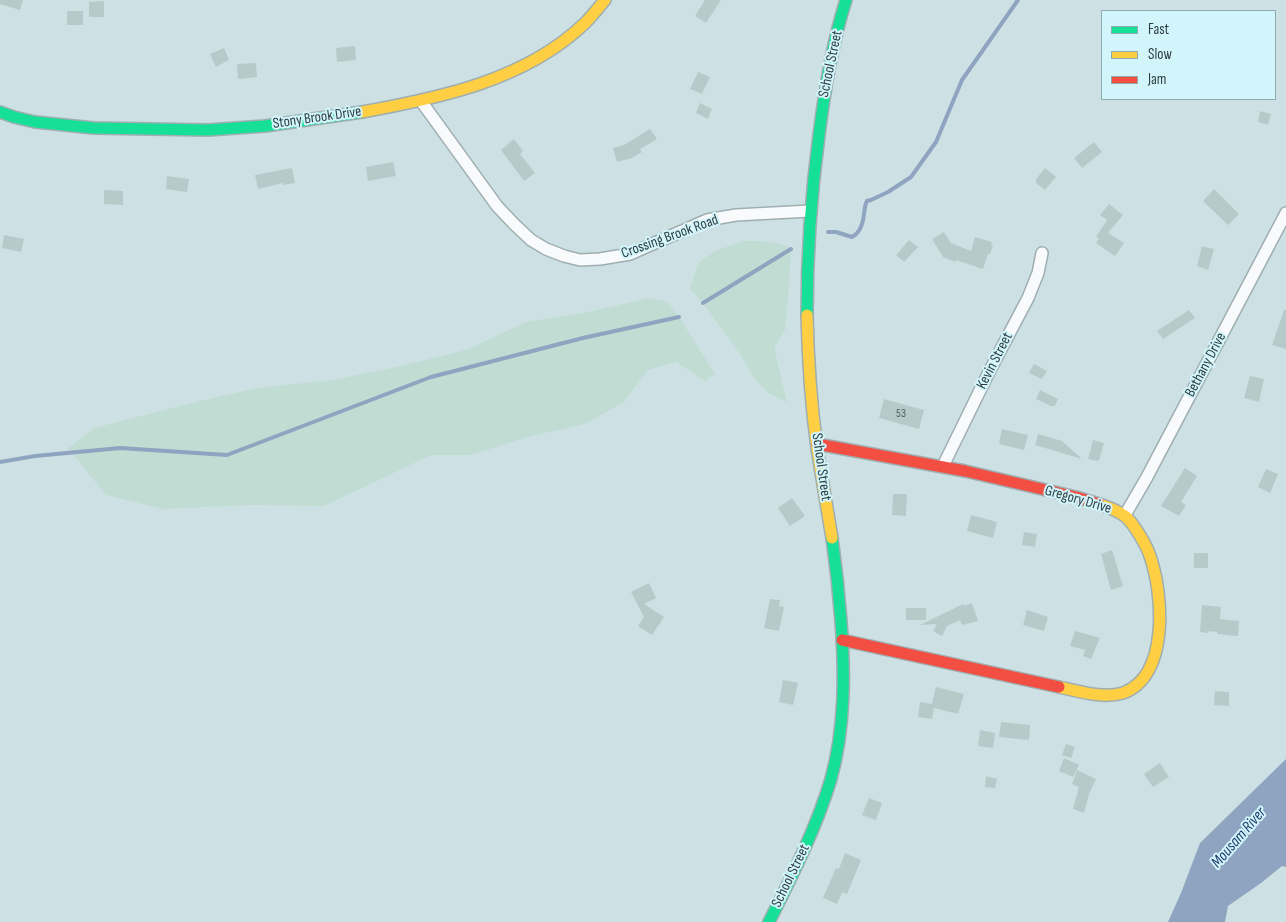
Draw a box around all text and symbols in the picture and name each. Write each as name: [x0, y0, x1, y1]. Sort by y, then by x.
legend: [1101, 10, 1276, 100]
text: Fast: [1148, 20, 1169, 39]
street label: School Street: [815, 29, 847, 99]
text: Slow: [1148, 45, 1172, 64]
text: Jam: [1148, 70, 1166, 89]
street label: Stony Brook Drive: [272, 103, 362, 133]
street label: Crossing Brook Road: [619, 211, 721, 263]
street label: Kevin Street: [973, 330, 1017, 392]
street label: Bethany Drive: [1182, 330, 1230, 400]
house number: 53: [896, 407, 906, 421]
street label: School Street: [807, 432, 835, 502]
street label: Gregory Drive: [1043, 482, 1113, 518]
water label: Mousam River: [1208, 804, 1270, 872]
street label: School Street: [768, 841, 814, 911]

